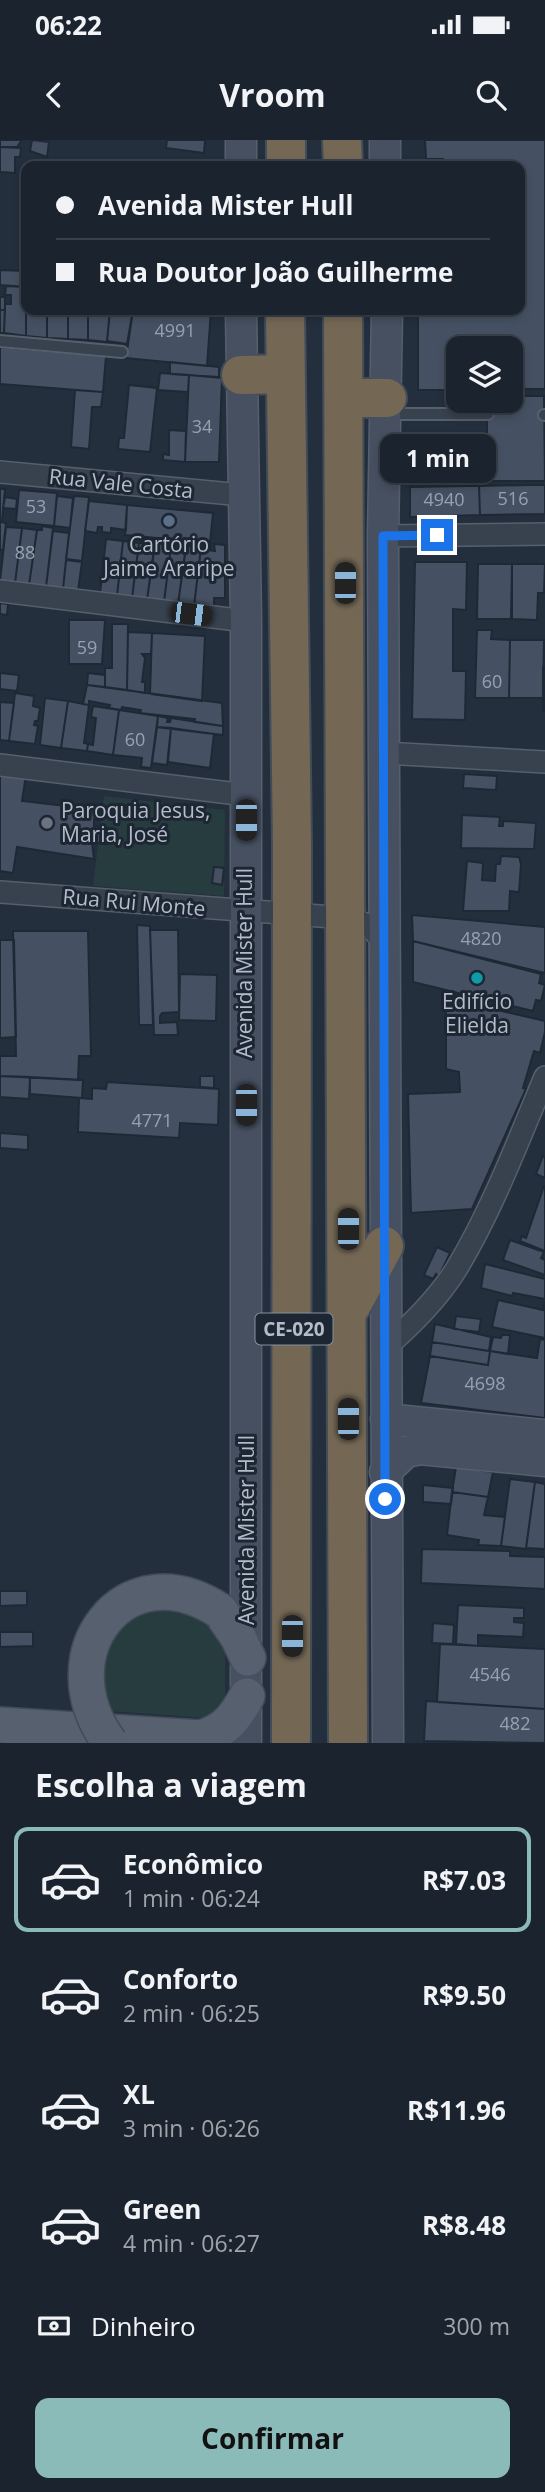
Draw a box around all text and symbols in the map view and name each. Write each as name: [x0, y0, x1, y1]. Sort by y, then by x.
text: 06:22: [35, 7, 102, 43]
text: Vroom: [219, 73, 326, 116]
icon: back: [35, 76, 73, 114]
icon: search: [472, 76, 510, 114]
text: Avenida Mister Hull: [98, 187, 353, 223]
text: Rua Doutor João Guilherme: [98, 254, 453, 290]
house number: 4991: [154, 318, 196, 342]
map controls: [446, 336, 523, 413]
button: layers: [446, 336, 523, 413]
house number: 34: [192, 414, 212, 438]
callout: 1 min: [379, 434, 495, 482]
text: 1 min: [406, 442, 470, 474]
street label: Rua Vale Costa: [48, 462, 195, 504]
house number: 516: [498, 486, 528, 510]
house number: 4940: [423, 487, 465, 511]
house number: 53: [26, 494, 46, 518]
marker: Cartório Jaime Araripe: [161, 513, 177, 529]
route end: [421, 519, 453, 551]
place label: Cartório Jaime Araripe: [101, 530, 235, 582]
house number: 88: [15, 540, 35, 564]
car: [335, 562, 356, 604]
car: [169, 601, 214, 627]
house number: 59: [77, 635, 97, 659]
house number: 60: [482, 669, 502, 693]
house number: 60: [125, 727, 145, 751]
place label: Paroquia Jesus, Maria, José: [61, 796, 210, 848]
car: [236, 799, 257, 841]
marker: Paroquia Jesus, Maria, José: [39, 815, 55, 831]
street label: Avenida Mister Hull: [230, 868, 258, 1058]
street label: Rua Rui Monte: [62, 882, 207, 922]
house number: 4820: [460, 926, 502, 950]
marker: Edifício Elielda: [469, 970, 485, 986]
place label: Edifício Elielda: [442, 987, 512, 1039]
car: [236, 1084, 257, 1126]
house number: 4771: [131, 1108, 173, 1132]
car: [338, 1208, 359, 1250]
road number: CE-020: [256, 1314, 332, 1344]
house number: 4698: [464, 1371, 506, 1395]
car: [338, 1398, 359, 1440]
street label: Avenida Mister Hull: [232, 1435, 260, 1625]
route start: [369, 1483, 401, 1515]
car: [282, 1615, 303, 1657]
house number: 4546: [469, 1662, 511, 1686]
house number: 482: [500, 1711, 530, 1735]
text: Escolha a viagem: [35, 1763, 307, 1806]
text: Econômico: [123, 1846, 263, 1882]
icon: car: [39, 1848, 102, 1911]
text: R$7.03: [422, 1862, 506, 1898]
text: 1 min · 06:24: [123, 1882, 260, 1914]
text: Conforto: [123, 1961, 238, 1997]
icon: car: [39, 1963, 102, 2026]
text: R$9.50: [422, 1977, 506, 2013]
text: 2 min · 06:25: [123, 1997, 260, 2029]
text: XL: [123, 2076, 155, 2112]
icon: car: [39, 2078, 102, 2141]
text: R$11.96: [407, 2092, 506, 2128]
text: 3 min · 06:26: [123, 2112, 260, 2144]
text: Green: [123, 2191, 201, 2227]
icon: car: [39, 2193, 102, 2256]
text: R$8.48: [422, 2207, 506, 2243]
text: 4 min · 06:27: [123, 2227, 260, 2259]
icon: cash: [35, 2307, 73, 2345]
text: Dinheiro: [91, 2308, 196, 2344]
text: 300 m: [443, 2310, 510, 2342]
button: Confirmar: [35, 2398, 510, 2478]

